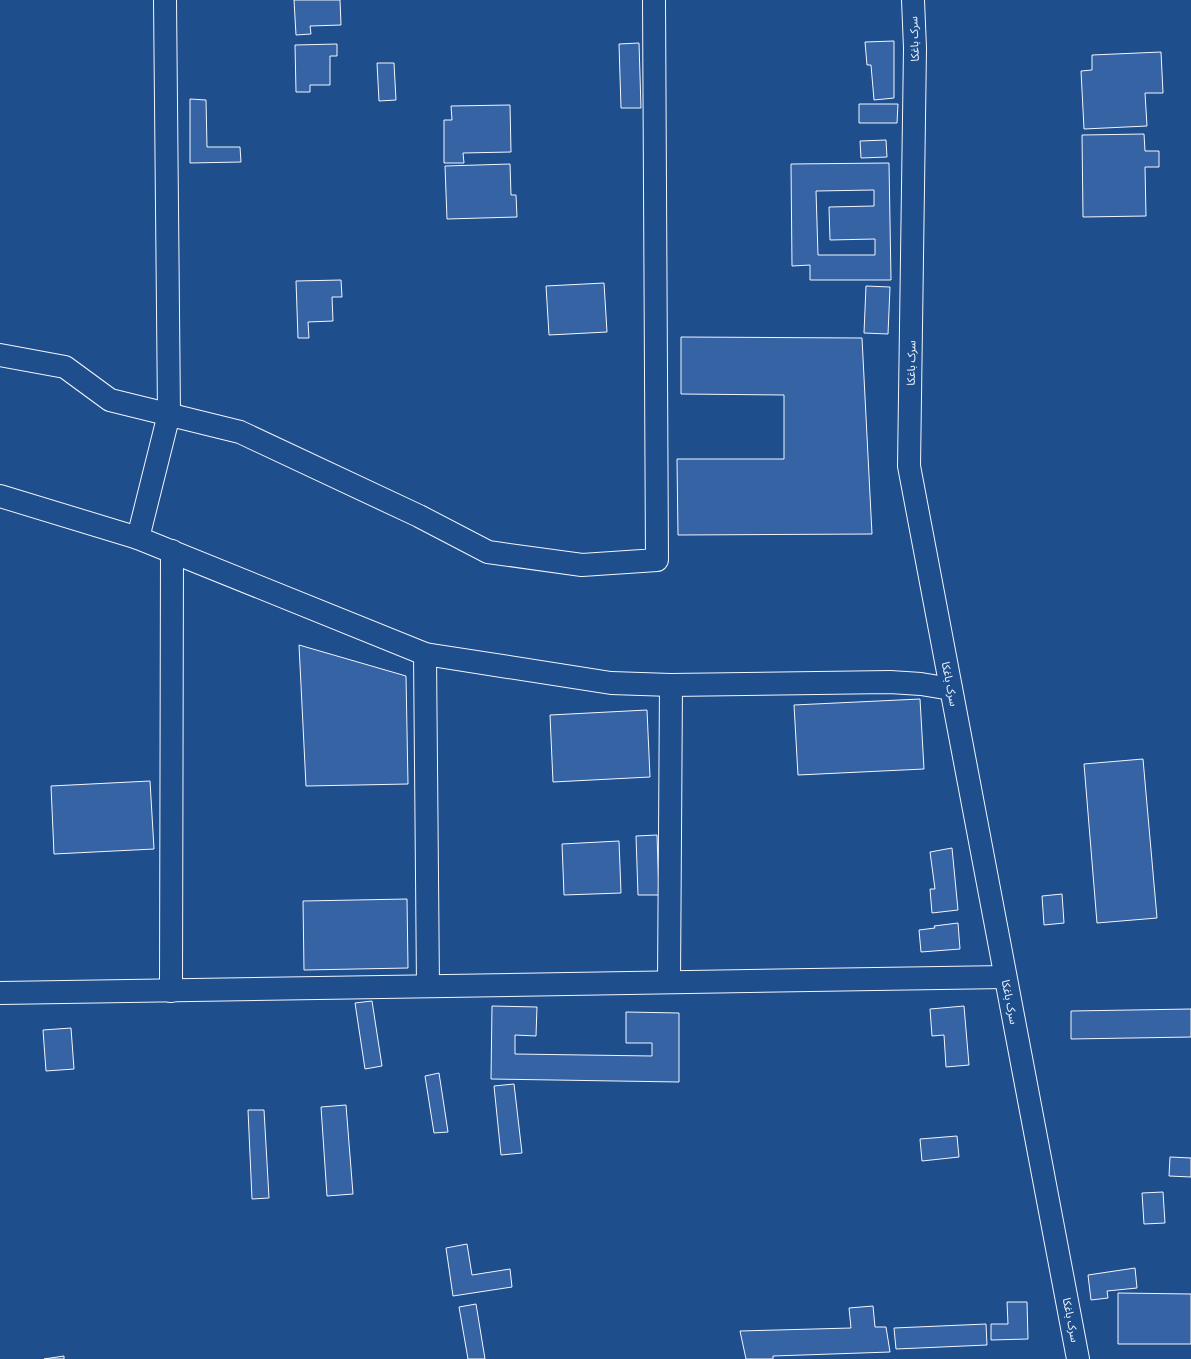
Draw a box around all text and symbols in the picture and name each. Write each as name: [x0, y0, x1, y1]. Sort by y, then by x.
street label: سرک باغکا: [907, 16, 922, 62]
street label: سرک باغکا: [905, 340, 918, 386]
street label: سرک باغکا: [939, 661, 960, 708]
street label: سرک باغکا: [999, 979, 1020, 1026]
street label: سرک باغکا: [1060, 1297, 1081, 1344]

